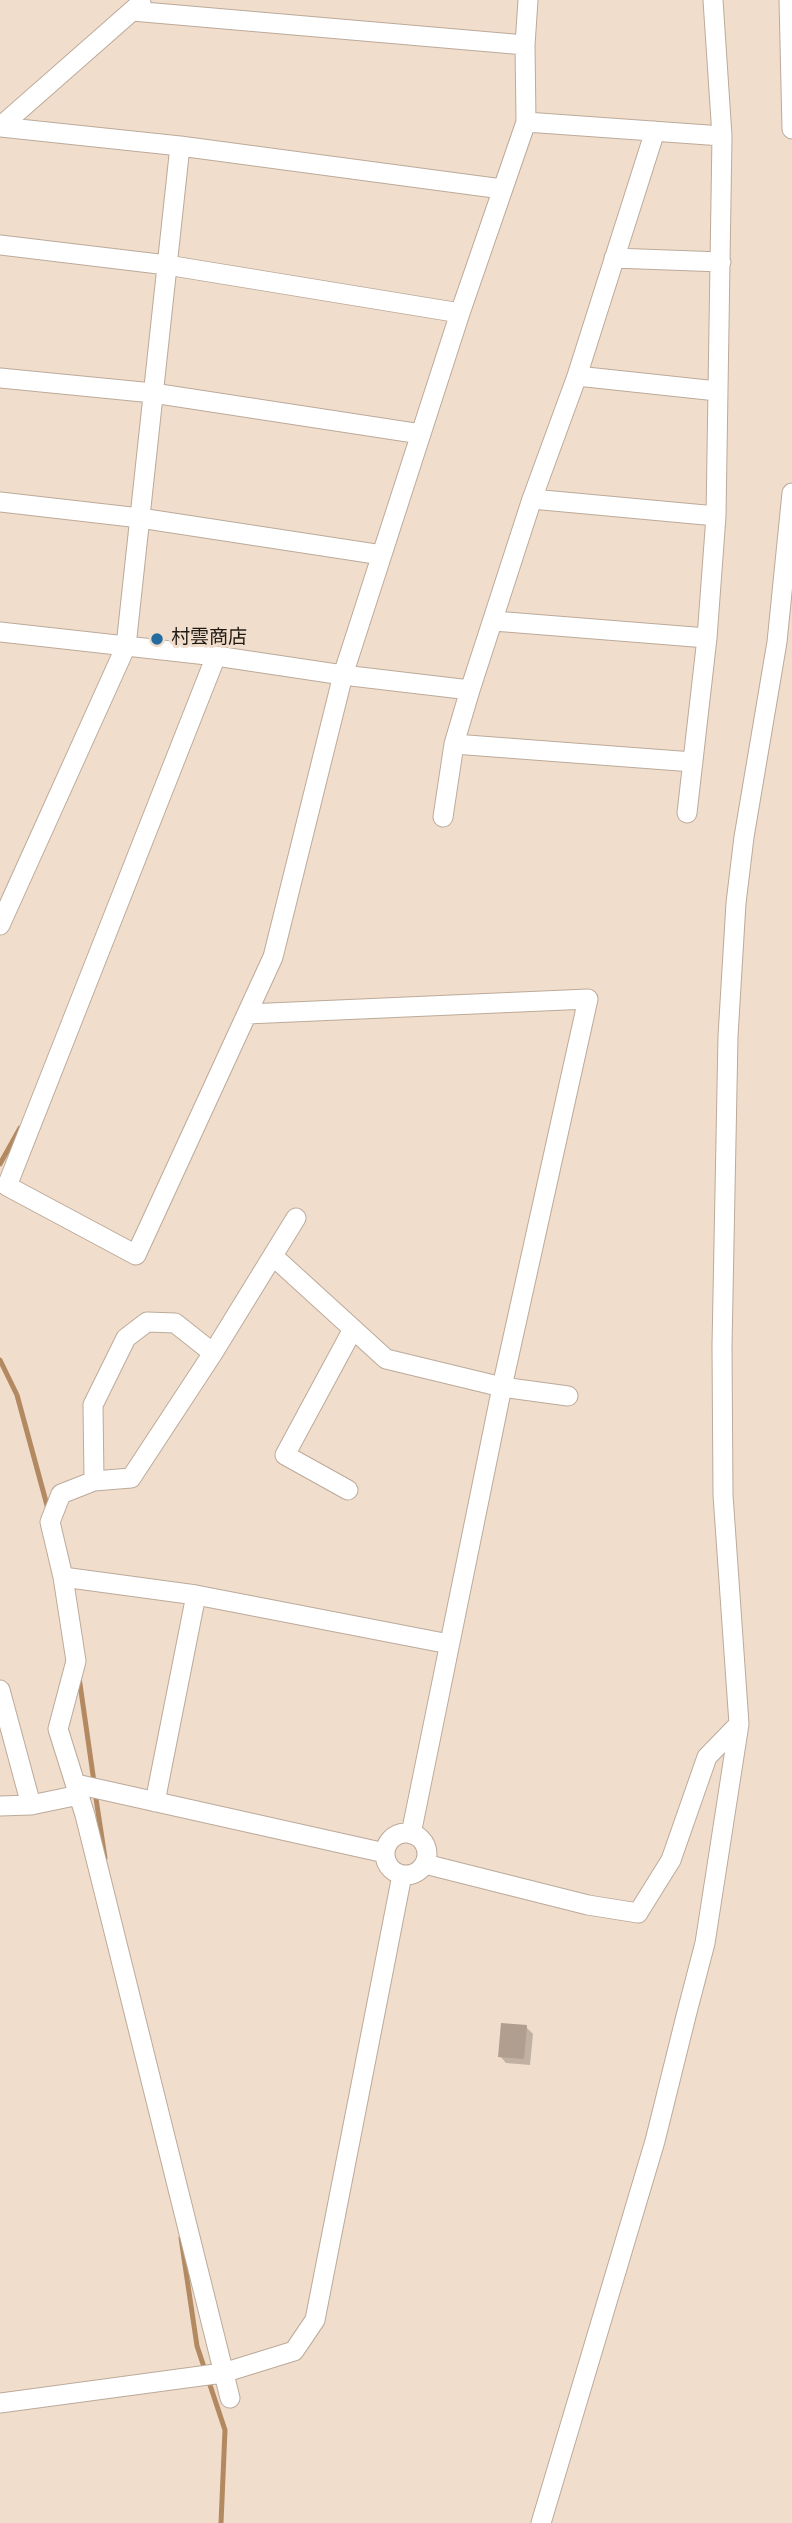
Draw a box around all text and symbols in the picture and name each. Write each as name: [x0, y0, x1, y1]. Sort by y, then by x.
place label: 村雲商店: [171, 628, 247, 650]
marker: 村雲商店: [149, 631, 165, 647]

